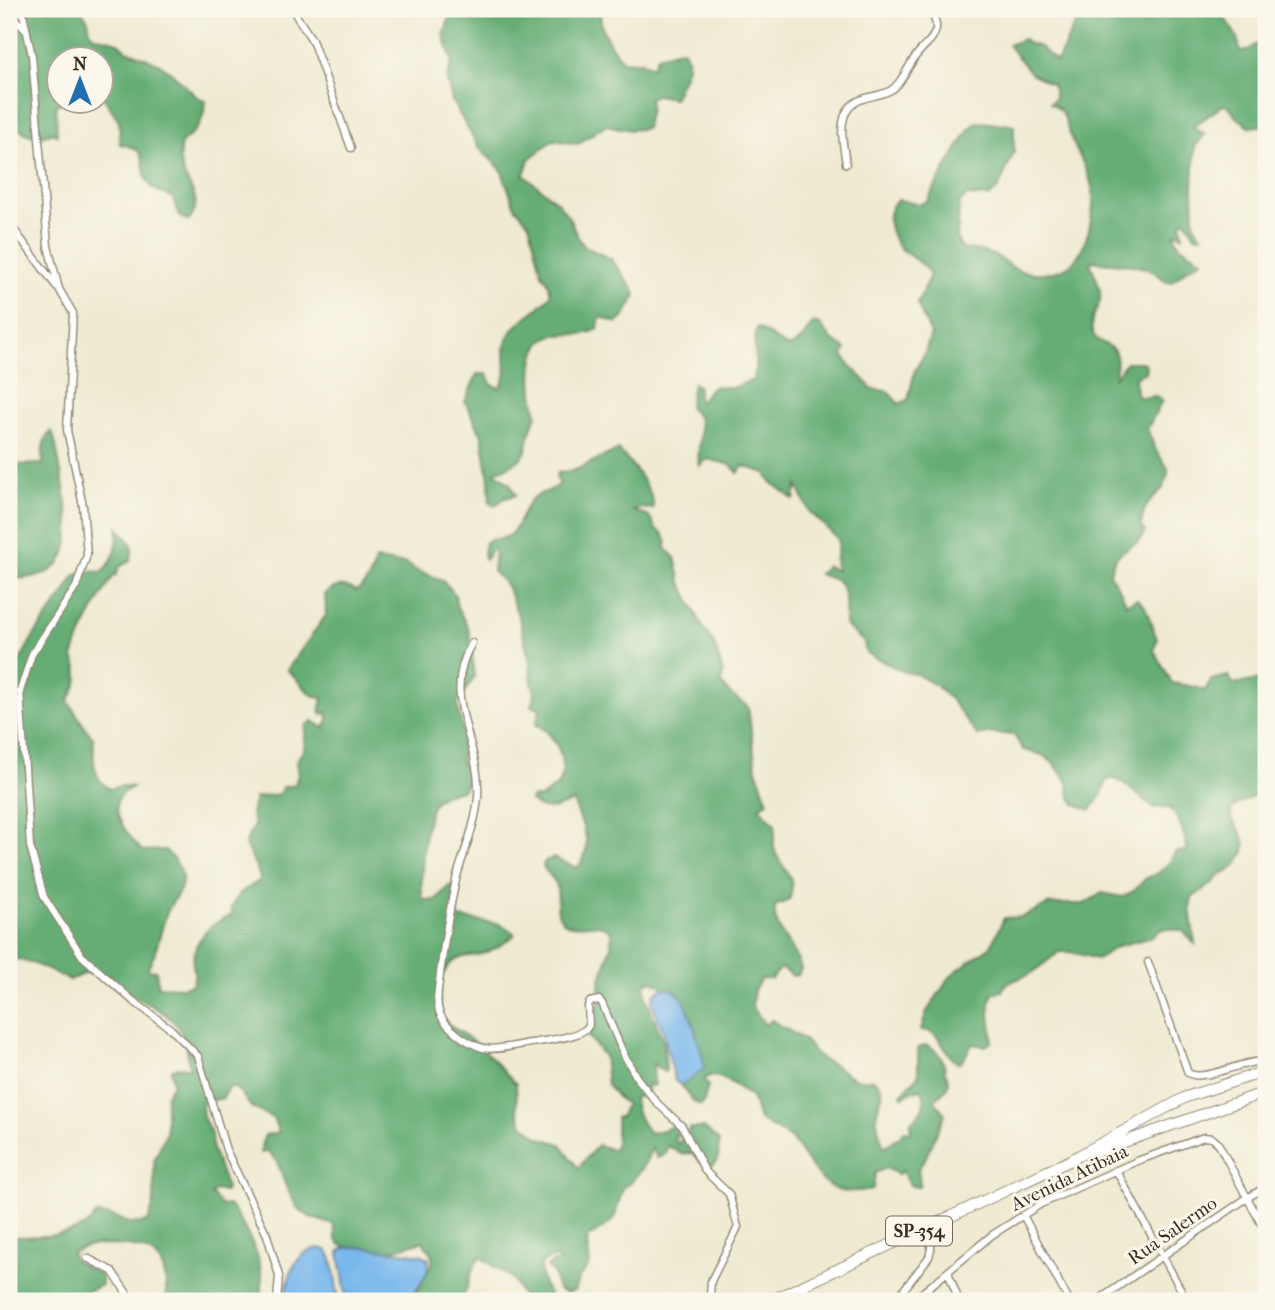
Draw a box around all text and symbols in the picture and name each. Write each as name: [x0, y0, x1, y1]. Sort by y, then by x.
north arrow: [46, 46, 116, 116]
text: N: [73, 53, 88, 75]
street label: Avenida Atibaia: [1006, 1140, 1132, 1216]
street label: Rua Salermo: [1124, 1192, 1222, 1270]
road number: SP-354: [886, 1216, 952, 1246]

